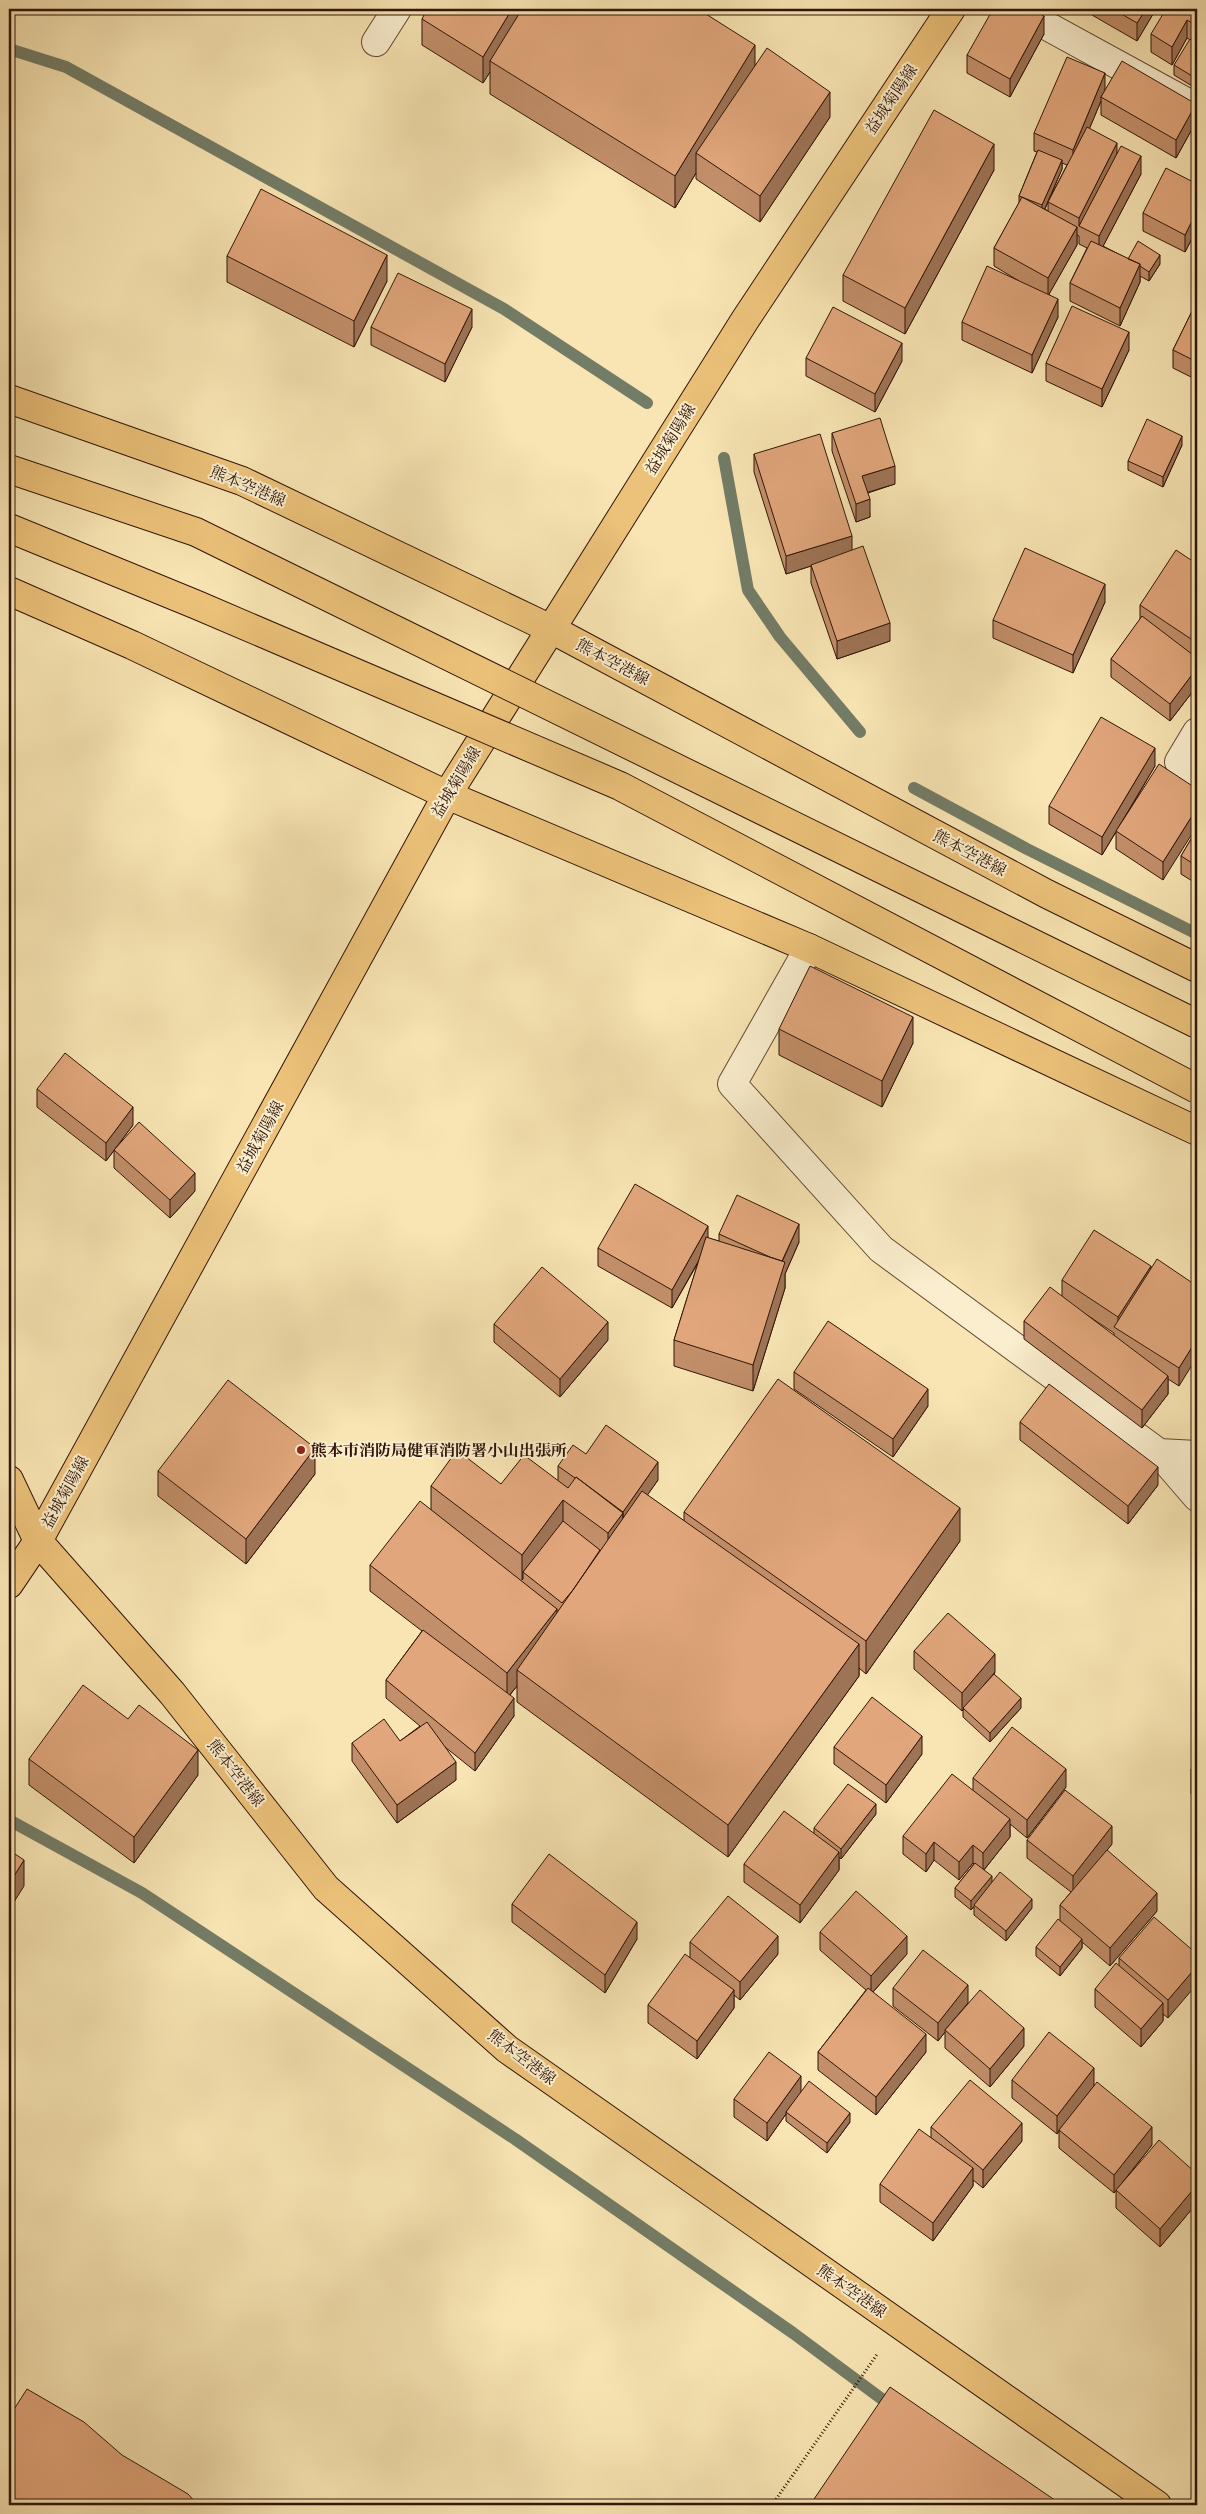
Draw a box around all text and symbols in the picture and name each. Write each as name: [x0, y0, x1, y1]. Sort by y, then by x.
street label: 益城菊陽線: [860, 60, 922, 138]
street label: 益城菊陽線: [640, 400, 700, 478]
street label: 熊本空港線: [207, 461, 289, 511]
street label: 熊本空港線: [573, 634, 653, 690]
street label: 益城菊陽線: [426, 742, 486, 822]
street label: 熊本空港線: [930, 825, 1010, 881]
street label: 益城菊陽線: [231, 1097, 289, 1177]
place label: 熊本市消防局健軍消防署小山出張所: [311, 1440, 567, 1461]
marker: 熊本市消防局健軍消防署小山出張所: [295, 1444, 307, 1456]
street label: 益城菊陽線: [36, 1452, 94, 1532]
street label: 熊本空港線: [203, 1735, 269, 1811]
street label: 熊本空港線: [484, 2025, 560, 2089]
street label: 熊本空港線: [813, 2259, 891, 2323]

